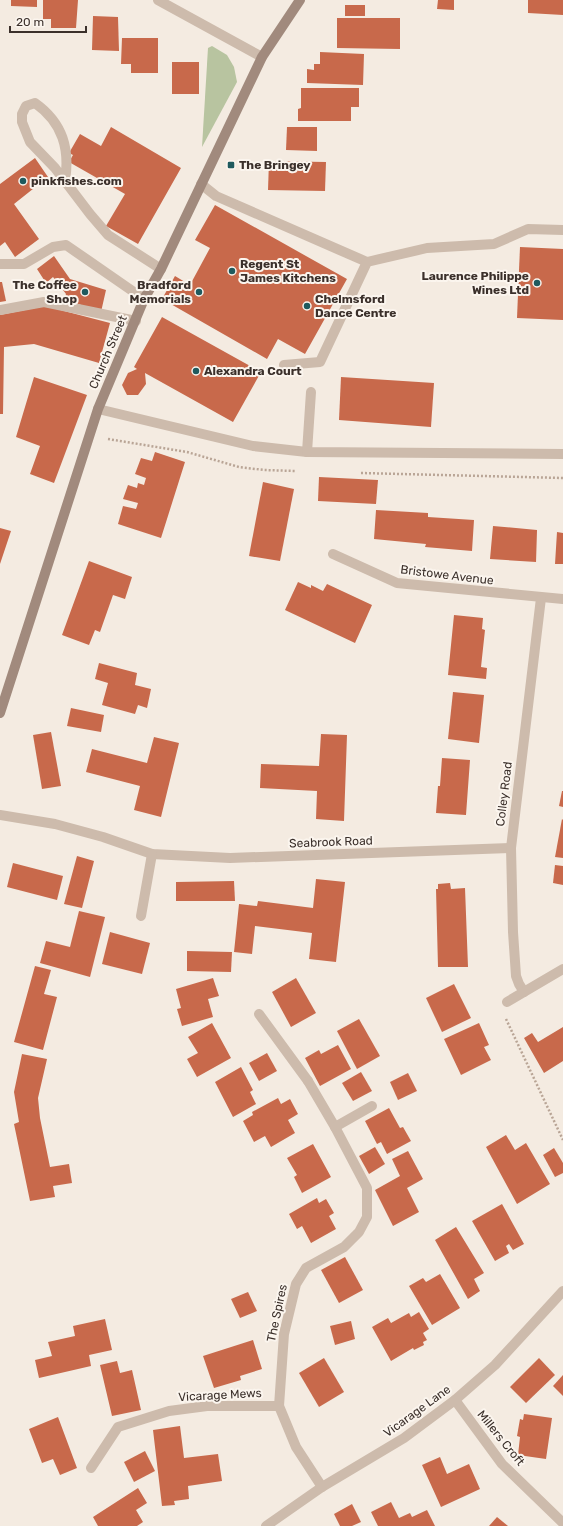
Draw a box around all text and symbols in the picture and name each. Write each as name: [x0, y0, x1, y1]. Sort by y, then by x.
scale bar: [10, 8, 86, 34]
text: 20 m: [16, 15, 44, 29]
place label: The Bringey: [239, 158, 311, 172]
marker: The Bringey: [226, 160, 236, 170]
place label: pinkfishes.com: [31, 174, 122, 188]
marker: pinkfishes.com: [18, 176, 28, 186]
place label: Regent St James Kitchens: [240, 257, 336, 285]
marker: Regent St James Kitchens: [227, 266, 237, 276]
place label: Laurence Philippe Wines Ltd: [422, 269, 529, 297]
place label: The Coffee Shop: [13, 278, 77, 306]
place label: Bradford Memorials: [130, 278, 191, 306]
marker: Laurence Philippe Wines Ltd: [532, 278, 542, 288]
marker: The Coffee Shop: [80, 287, 90, 297]
marker: Bradford Memorials: [194, 287, 204, 297]
place label: Chelmsford Dance Centre: [315, 292, 396, 320]
marker: Chelmsford Dance Centre: [302, 301, 312, 311]
street label: Church Street: [86, 313, 130, 391]
place label: Alexandra Court: [204, 364, 302, 378]
marker: Alexandra Court: [191, 366, 201, 376]
street label: Bristowe Avenue: [400, 562, 495, 588]
street label: Colley Road: [493, 761, 515, 827]
street label: Seabrook Road: [289, 834, 373, 850]
street label: The Spires: [264, 1283, 290, 1343]
street label: Vicarage Lane: [381, 1382, 453, 1440]
street label: Vicarage Mews: [178, 1386, 262, 1404]
street label: Millers Croft: [474, 1407, 528, 1469]

